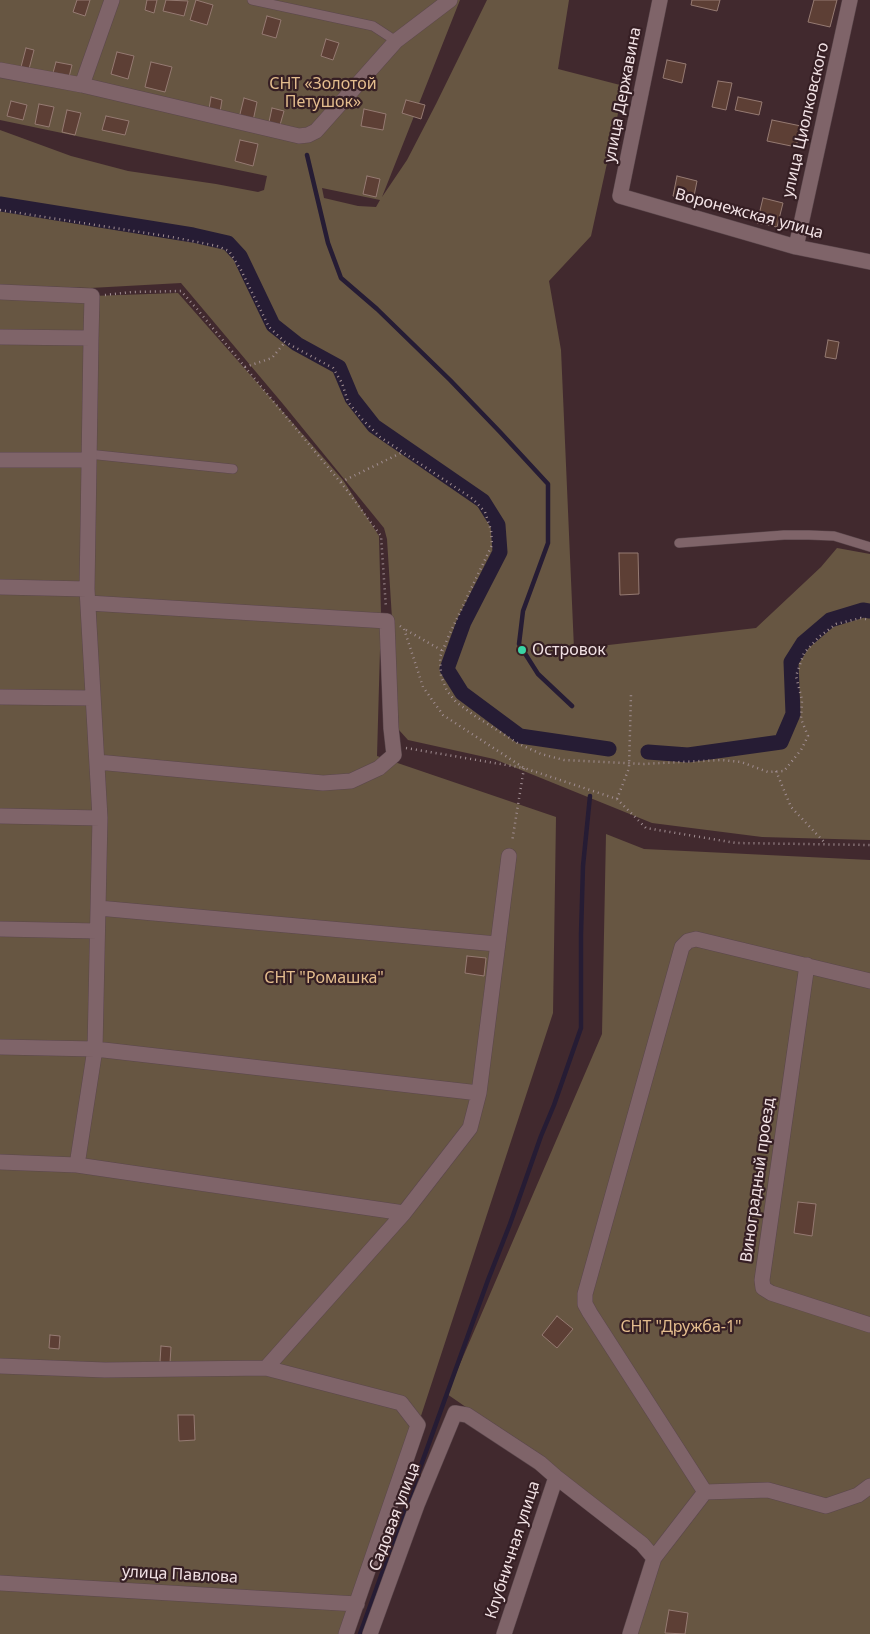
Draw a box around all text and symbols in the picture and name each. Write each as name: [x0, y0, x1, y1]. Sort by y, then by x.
street label: улица Державина: [600, 26, 646, 164]
street label: улица Циолковского: [779, 40, 833, 200]
park label: СНТ «Золотой Петушок»: [269, 74, 377, 112]
street label: Воронежская улица: [673, 185, 825, 243]
place label: Островок: [532, 640, 606, 660]
marker: Островок: [516, 644, 528, 656]
park label: СНТ "Ромашка": [264, 968, 384, 988]
street label: Виноградный проезд: [737, 1096, 779, 1264]
park label: СНТ "Дружба-1": [620, 1317, 742, 1337]
street label: Садовая улица: [365, 1460, 425, 1574]
street label: Клубничная улица: [482, 1479, 544, 1621]
street label: улица Павлова: [122, 1562, 238, 1588]

